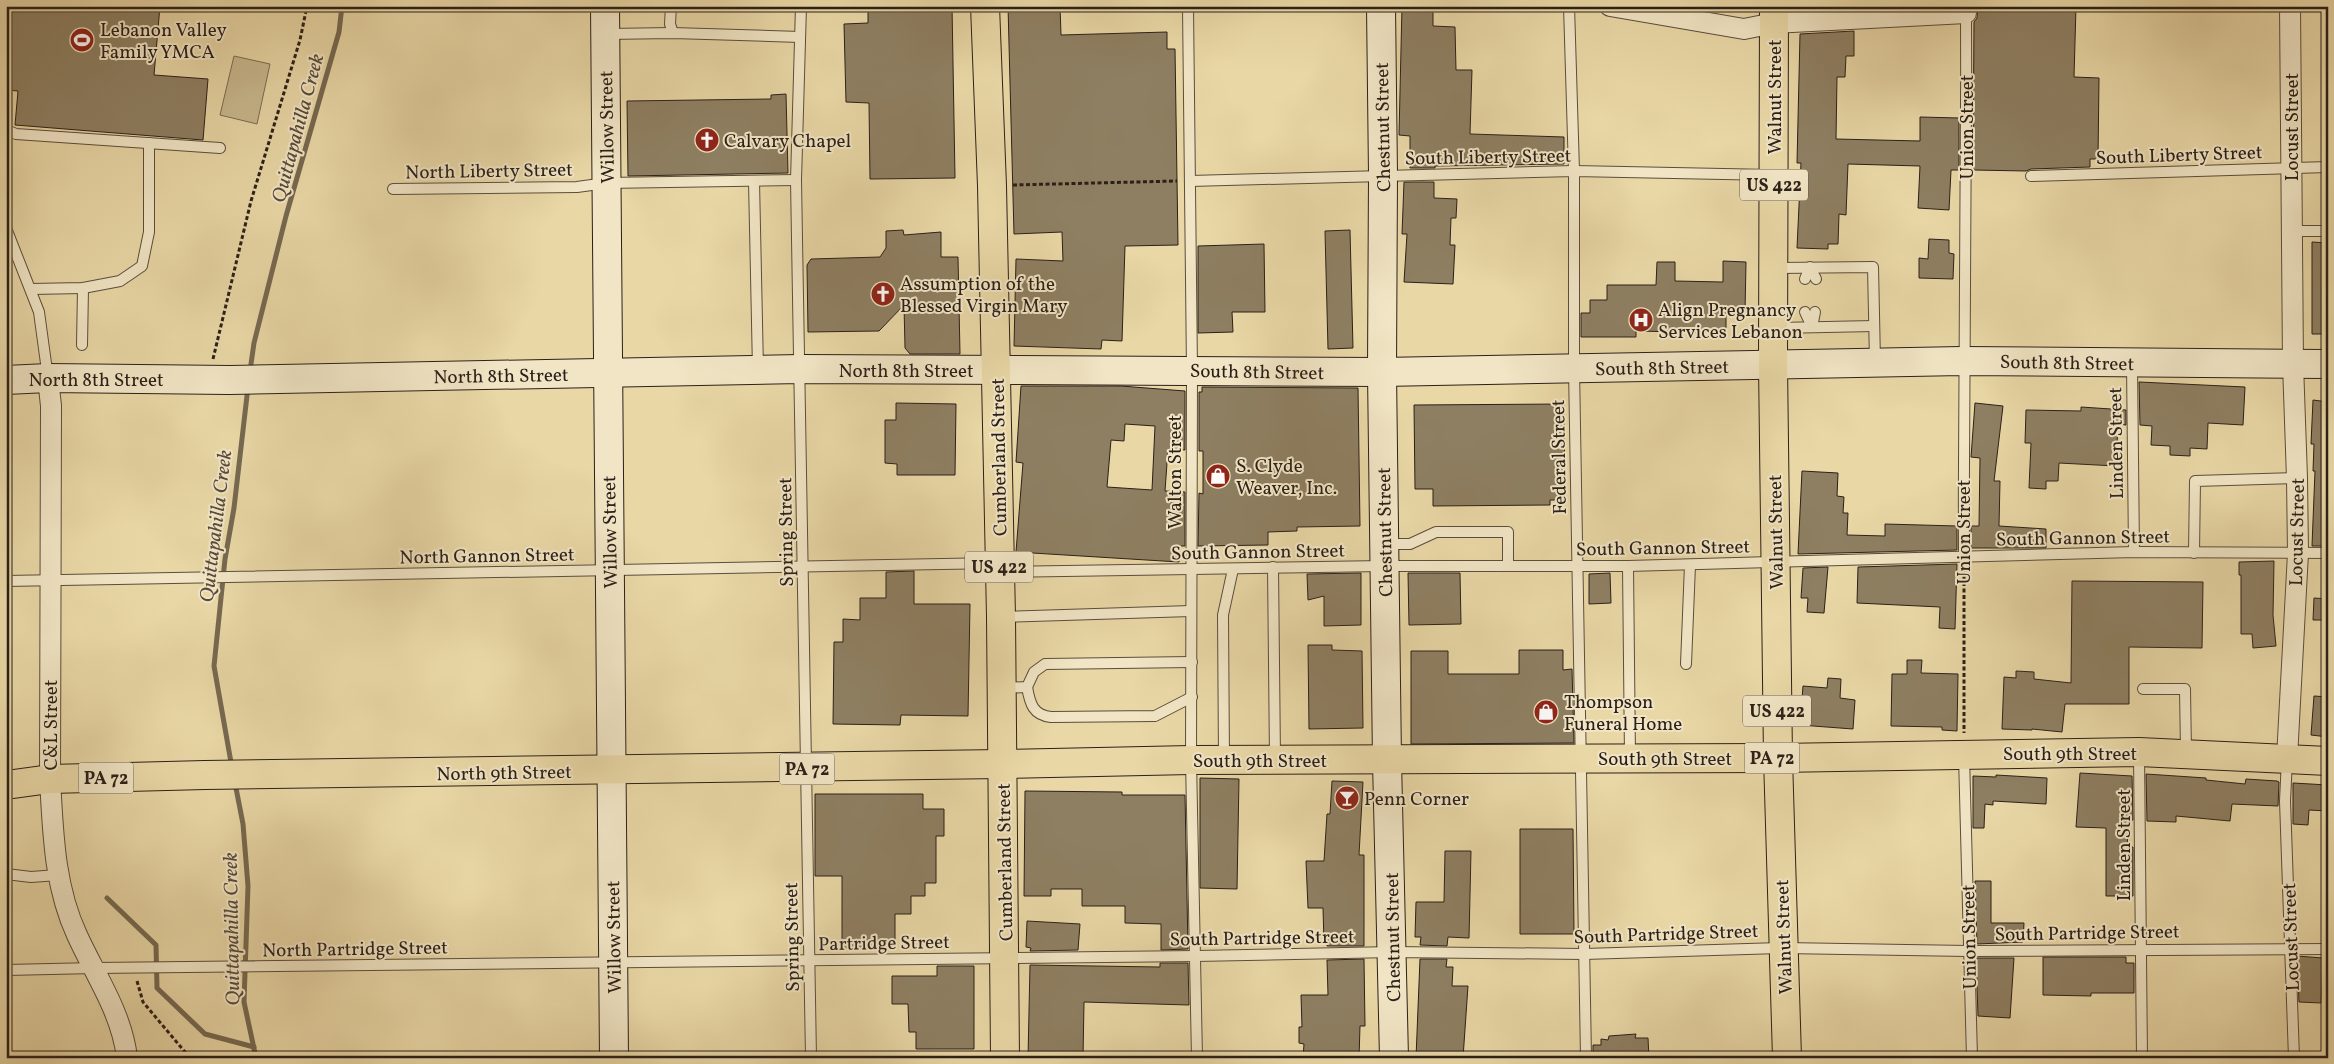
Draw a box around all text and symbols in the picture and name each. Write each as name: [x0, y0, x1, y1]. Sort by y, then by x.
place label: Lebanon Valley Family YMCA: [100, 18, 227, 66]
sports icon: Lebanon Valley Family YMCA: [69, 27, 95, 53]
street label: Walnut Street: [1763, 39, 1789, 155]
water label: Quittapahilla Creek: [266, 51, 332, 206]
street label: Chestnut Street: [1370, 61, 1398, 192]
street label: Willow Street: [594, 70, 622, 184]
street label: Locust Street: [2280, 72, 2306, 181]
street label: Union Street: [1955, 74, 1981, 179]
church icon: Calvary Chapel: [694, 127, 720, 153]
place label: Calvary Chapel: [724, 129, 852, 155]
street label: South Liberty Street: [2095, 140, 2263, 172]
street label: South Liberty Street: [1404, 144, 1572, 172]
street label: North Liberty Street: [405, 158, 573, 186]
road number: US 422: [1740, 170, 1808, 200]
place label: Assumption of the Blessed Virgin Mary: [900, 272, 1067, 320]
church icon: Assumption of the Blessed Virgin Mary: [870, 281, 896, 307]
place label: Align Pregnancy Services Lebanon: [1658, 298, 1803, 346]
hospital icon: Align Pregnancy Services Lebanon: [1628, 307, 1654, 333]
street label: South 8th Street: [2000, 350, 2135, 378]
street label: South 8th Street: [1595, 355, 1730, 383]
street label: North 8th Street: [838, 359, 974, 385]
street label: South 8th Street: [1190, 359, 1325, 387]
street label: North 8th Street: [433, 363, 569, 391]
street label: North 8th Street: [28, 368, 164, 394]
street label: Cumberland Street: [986, 377, 1014, 536]
street label: Linden Street: [2103, 386, 2131, 499]
street label: Federal Street: [1546, 399, 1574, 515]
street label: Walton Street: [1163, 414, 1189, 529]
water label: Quittapahilla Creek: [194, 448, 240, 604]
place label: S. Clyde Weaver, Inc.: [1236, 454, 1337, 502]
shop icon: S. Clyde Weaver, Inc.: [1205, 463, 1231, 489]
street label: Chestnut Street: [1372, 466, 1400, 597]
street label: Walnut Street: [1763, 474, 1791, 590]
street label: Willow Street: [597, 475, 625, 589]
street label: Spring Street: [773, 477, 801, 587]
street label: Locust Street: [2284, 477, 2312, 586]
street label: Union Street: [1952, 479, 1978, 584]
street label: South Gannon Street: [1996, 524, 2171, 554]
street label: South Gannon Street: [1576, 534, 1751, 564]
street label: South Gannon Street: [1171, 538, 1346, 568]
street label: North Gannon Street: [399, 542, 575, 572]
road number: US 422: [965, 552, 1033, 582]
street label: C&L Street: [39, 679, 65, 770]
place label: Thompson Funeral Home: [1564, 690, 1682, 738]
road number: US 422: [1743, 696, 1811, 726]
shop icon: Thompson Funeral Home: [1533, 699, 1559, 725]
road number: PA 72: [1744, 742, 1800, 774]
street label: South 9th Street: [2003, 742, 2138, 768]
street label: South 9th Street: [1598, 747, 1733, 773]
street label: South 9th Street: [1193, 749, 1328, 775]
road number: PA 72: [780, 754, 834, 784]
street label: North 9th Street: [436, 760, 572, 788]
road number: PA 72: [78, 762, 134, 794]
street label: Cumberland Street: [992, 782, 1020, 941]
bar icon: Penn Corner: [1334, 785, 1360, 811]
place label: Penn Corner: [1364, 787, 1469, 813]
street label: Linden Street: [2112, 788, 2138, 901]
water label: Quittapahilla Creek: [218, 852, 248, 1006]
street label: Chestnut Street: [1380, 871, 1408, 1002]
street label: Walnut Street: [1770, 879, 1800, 995]
street label: Willow Street: [601, 880, 629, 994]
street label: Spring Street: [779, 882, 807, 992]
street label: Locust Street: [2277, 882, 2307, 992]
street label: Union Street: [1956, 884, 1984, 990]
street label: South Partridge Street: [1573, 919, 1759, 951]
street label: South Partridge Street: [1994, 919, 2180, 949]
street label: South Partridge Street: [1169, 924, 1355, 954]
street label: Partridge Street: [818, 930, 951, 958]
street label: North Partridge Street: [262, 935, 448, 965]

